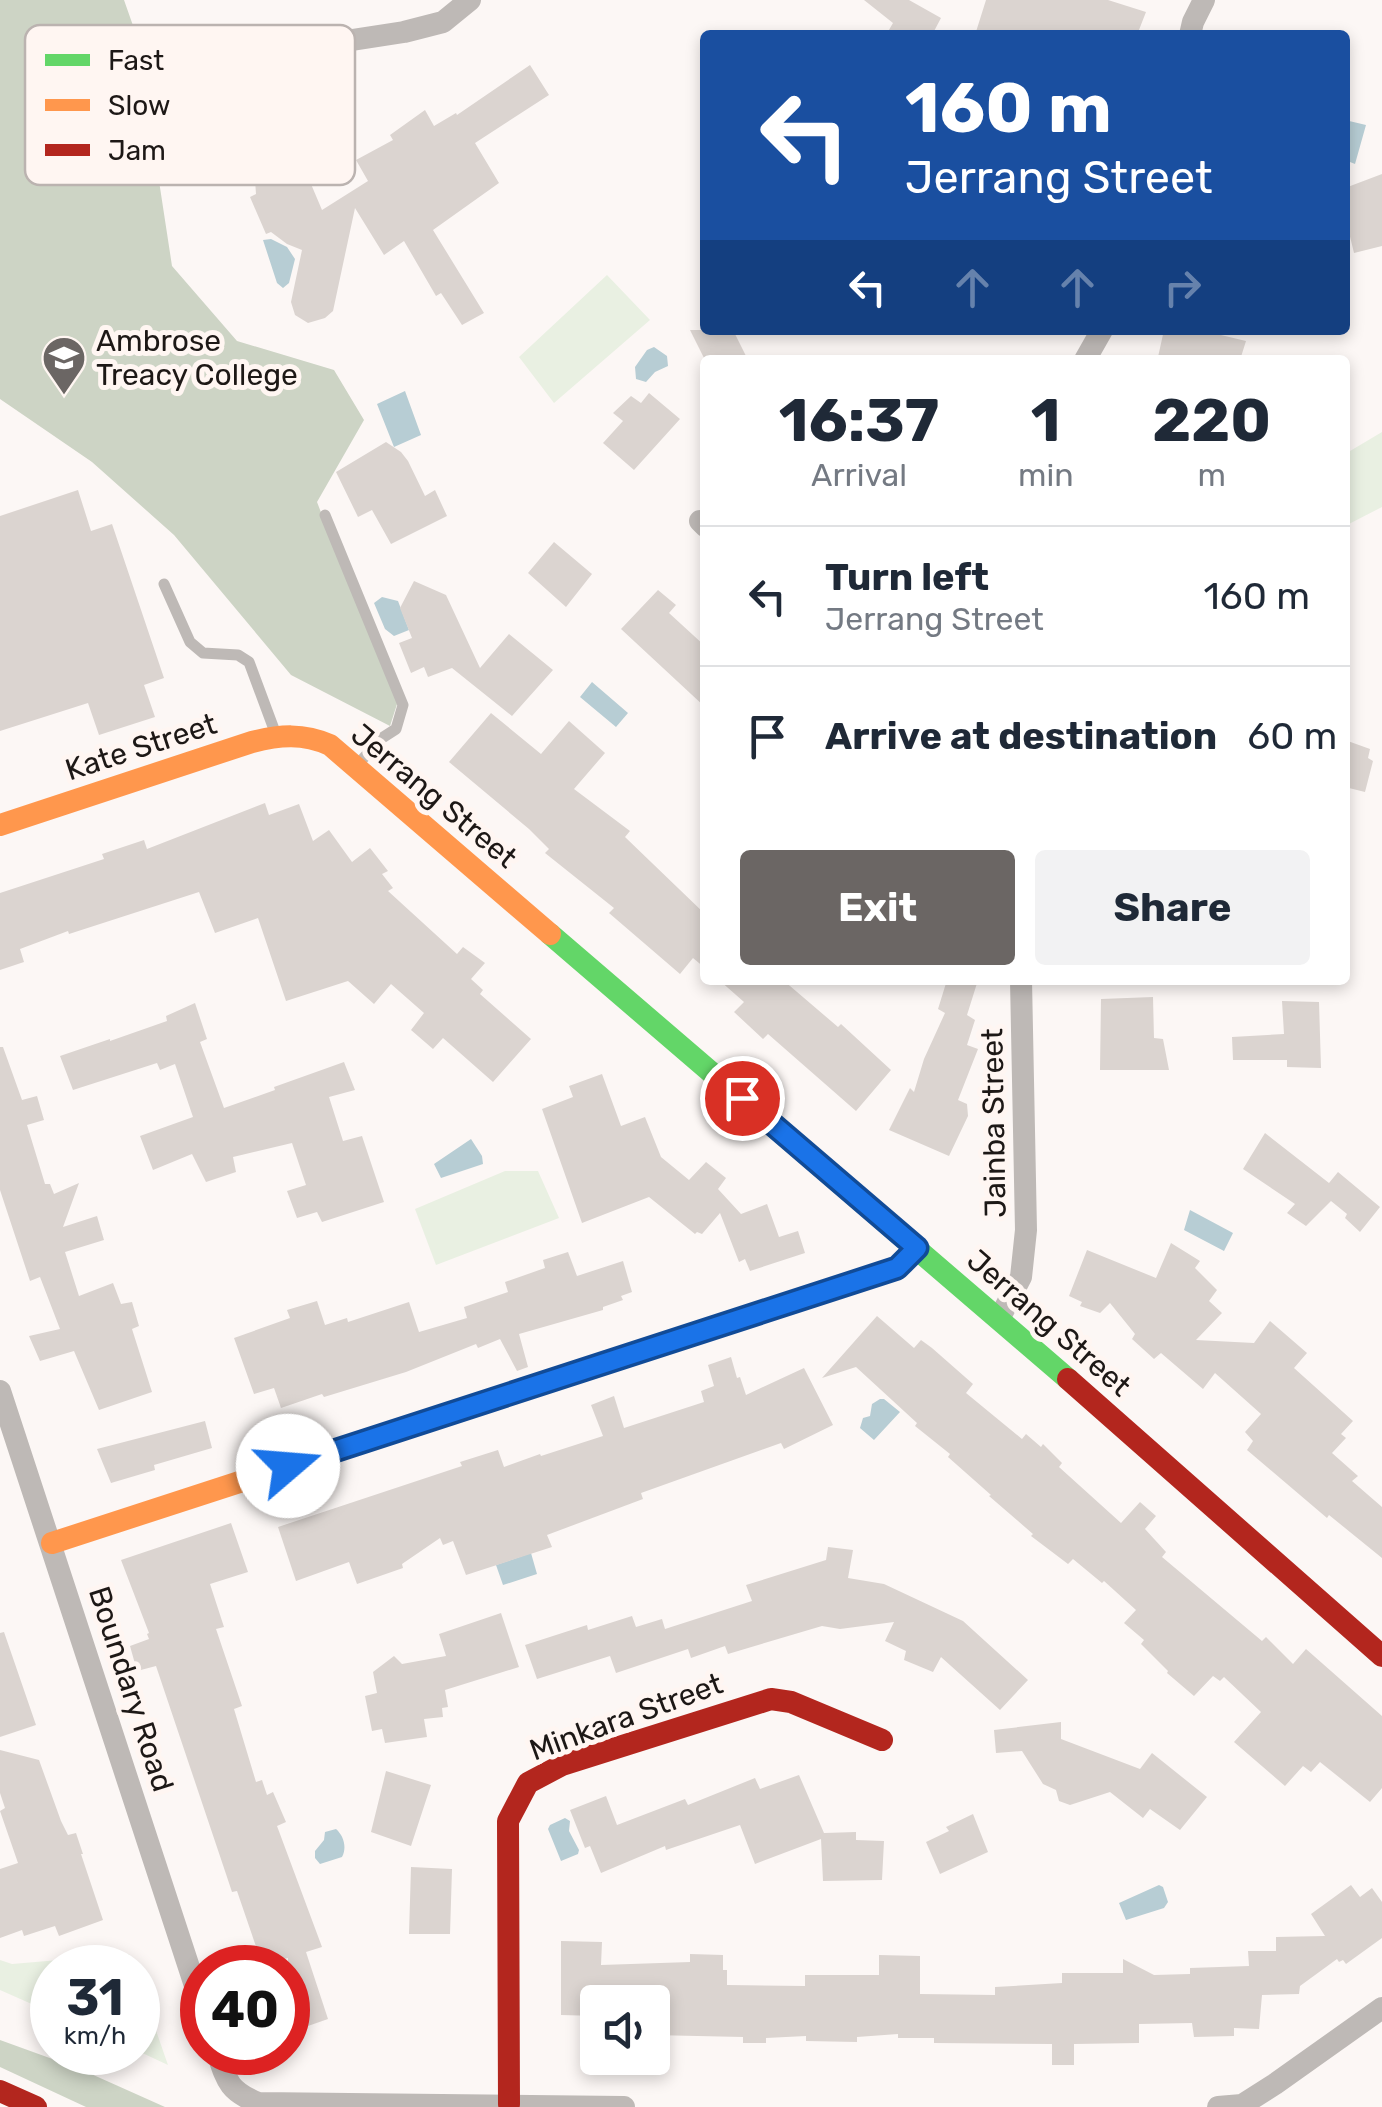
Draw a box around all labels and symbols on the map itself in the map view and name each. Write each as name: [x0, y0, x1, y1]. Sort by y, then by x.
legend: [25, 25, 355, 185]
text: Fast: [108, 44, 164, 77]
text: Slow: [108, 89, 170, 122]
text: Jam: [108, 134, 166, 167]
place label: Ambrose Treacy College: [96, 323, 298, 393]
school or university icon: Ambrose Treacy College: [41, 335, 87, 396]
street label: Kate Street: [61, 706, 221, 788]
street label: Jerrang Street: [344, 716, 524, 876]
street label: Jainba Street: [974, 1028, 1014, 1218]
pin: [700, 1056, 785, 1141]
street label: Jerrang Street: [960, 1242, 1138, 1404]
position arrow: [236, 1414, 340, 1518]
street label: Boundary Road: [81, 1582, 181, 1796]
street label: Minkara Street: [525, 1665, 728, 1769]
speed limit sign: 40: [180, 1945, 310, 2075]

